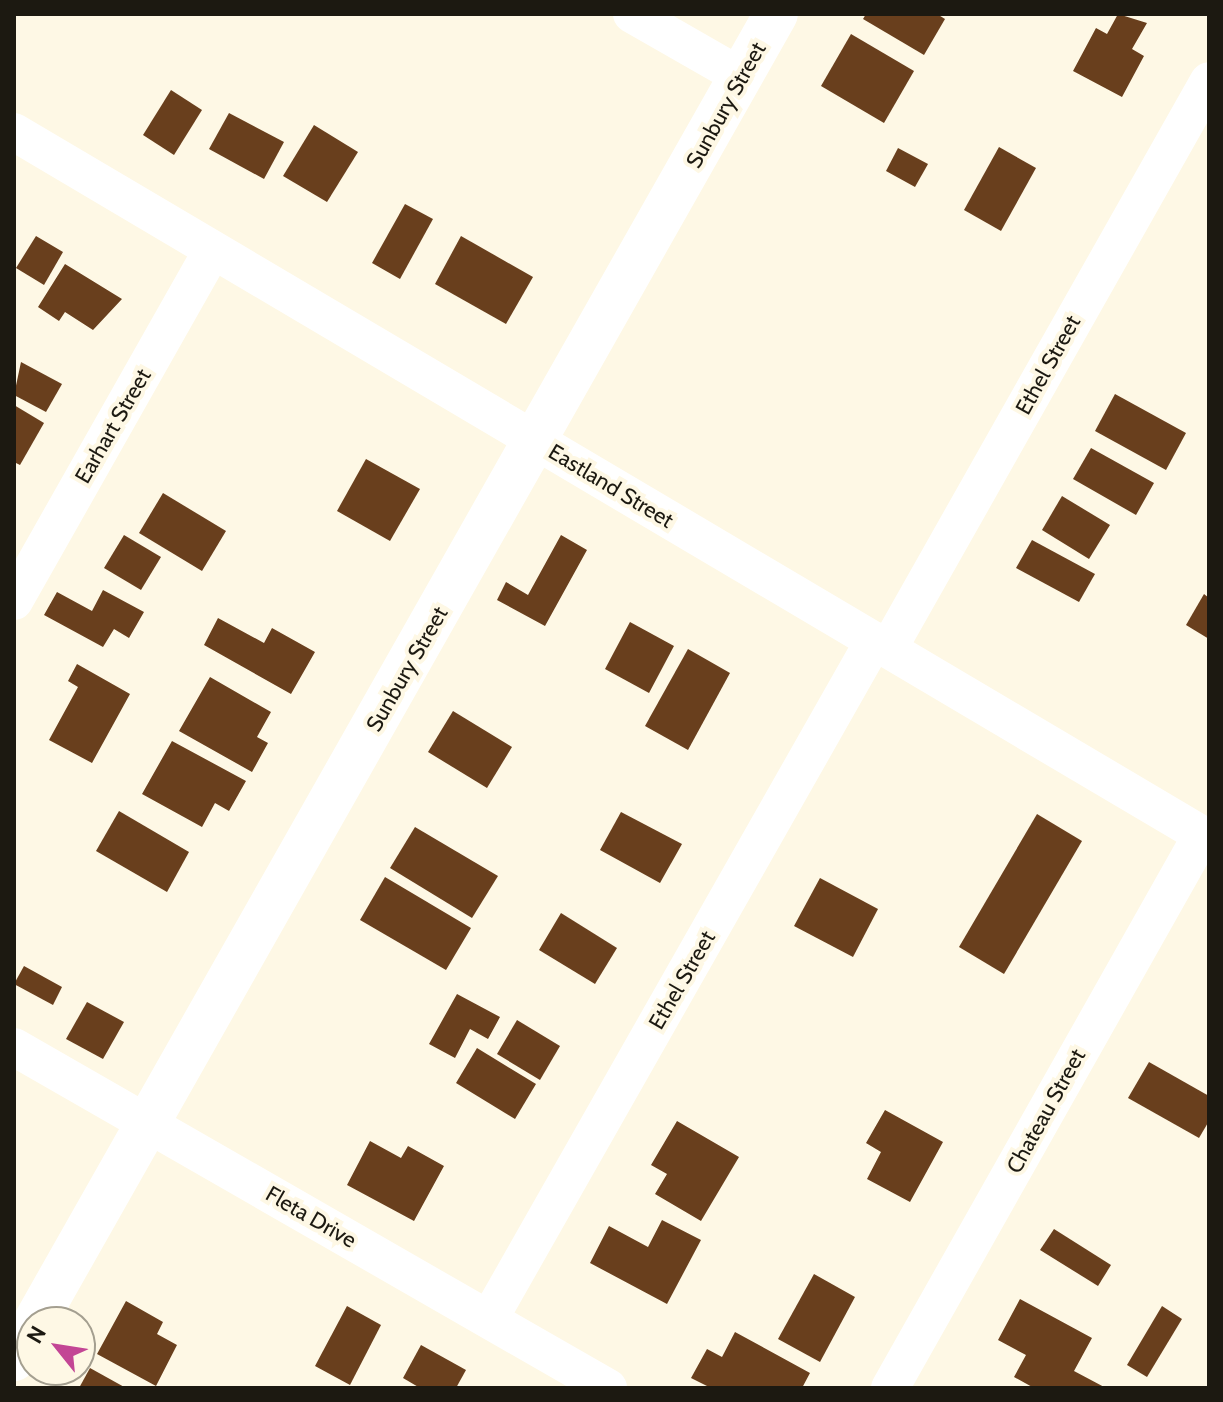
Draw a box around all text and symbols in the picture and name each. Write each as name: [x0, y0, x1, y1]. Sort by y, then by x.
street label: Sunbury Street: [681, 37, 771, 173]
street label: Ethel Street: [1010, 311, 1086, 419]
street label: Earhart Street: [70, 364, 156, 488]
street label: Eastland Street: [544, 438, 678, 534]
street label: Sunbury Street: [361, 602, 453, 736]
street label: Ethel Street: [643, 926, 721, 1034]
street label: Chateau Street: [1001, 1044, 1091, 1178]
street label: Fleta Drive: [261, 1181, 361, 1253]
north arrow: [16, 1306, 96, 1386]
text: N: [21, 1321, 52, 1348]

